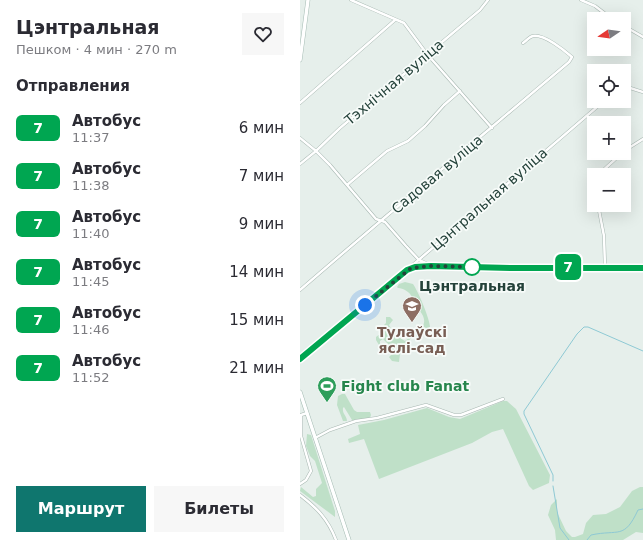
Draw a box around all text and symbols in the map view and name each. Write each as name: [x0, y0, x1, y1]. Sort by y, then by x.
north arrow: [587, 12, 631, 56]
map controls: [587, 12, 631, 212]
button: heart: [242, 13, 284, 55]
text: Цэнтральная: [16, 16, 160, 38]
street label: Тэхнічная вуліца: [341, 36, 447, 129]
text: Пешком · 4 мин · 270 m: [16, 42, 177, 57]
button: locate: [587, 64, 631, 108]
text: Отправления: [16, 77, 130, 95]
text: Автобус: [72, 112, 141, 130]
button: +: [587, 116, 631, 160]
text: 6 мин: [239, 119, 284, 137]
text: 7: [33, 120, 43, 136]
text: 11:37: [72, 130, 109, 145]
street label: Садовая вуліца: [388, 131, 486, 217]
street label: Цэнтральная вуліца: [428, 144, 550, 254]
text: Автобус: [72, 160, 141, 178]
text: 7 мин: [239, 167, 284, 185]
text: 7: [33, 168, 43, 184]
button: −: [587, 168, 631, 212]
text: 11:38: [72, 178, 109, 193]
text: Автобус: [72, 208, 141, 226]
text: 9 мин: [239, 215, 284, 233]
text: 7: [33, 216, 43, 232]
text: 11:40: [72, 226, 109, 241]
line badge: 7: [555, 254, 581, 280]
text: Автобус: [72, 256, 141, 274]
marker: Цэнтральная: [463, 258, 481, 276]
text: 7: [563, 259, 573, 275]
text: 14 мин: [229, 263, 284, 281]
text: 7: [33, 264, 43, 280]
text: 11:45: [72, 274, 109, 289]
place label: Цэнтральная: [419, 278, 525, 294]
your location: [355, 295, 375, 315]
school or university icon: Тулаўскі яслі-сад: [401, 295, 423, 323]
text: Автобус: [72, 304, 141, 322]
text: 15 мин: [229, 311, 284, 329]
text: 7: [33, 312, 43, 328]
text: 11:46: [72, 322, 109, 337]
place label: Тулаўскі яслі-сад: [377, 324, 447, 356]
text: Автобус: [72, 352, 141, 370]
text: 21 мин: [229, 359, 284, 377]
text: 7: [33, 360, 43, 376]
text: 11:52: [72, 370, 109, 385]
sports icon: Fight club Fanat: [316, 375, 338, 403]
place label: Fight club Fanat: [341, 378, 469, 394]
button: Маршрут: [16, 486, 146, 532]
button: Билеты: [154, 486, 284, 532]

